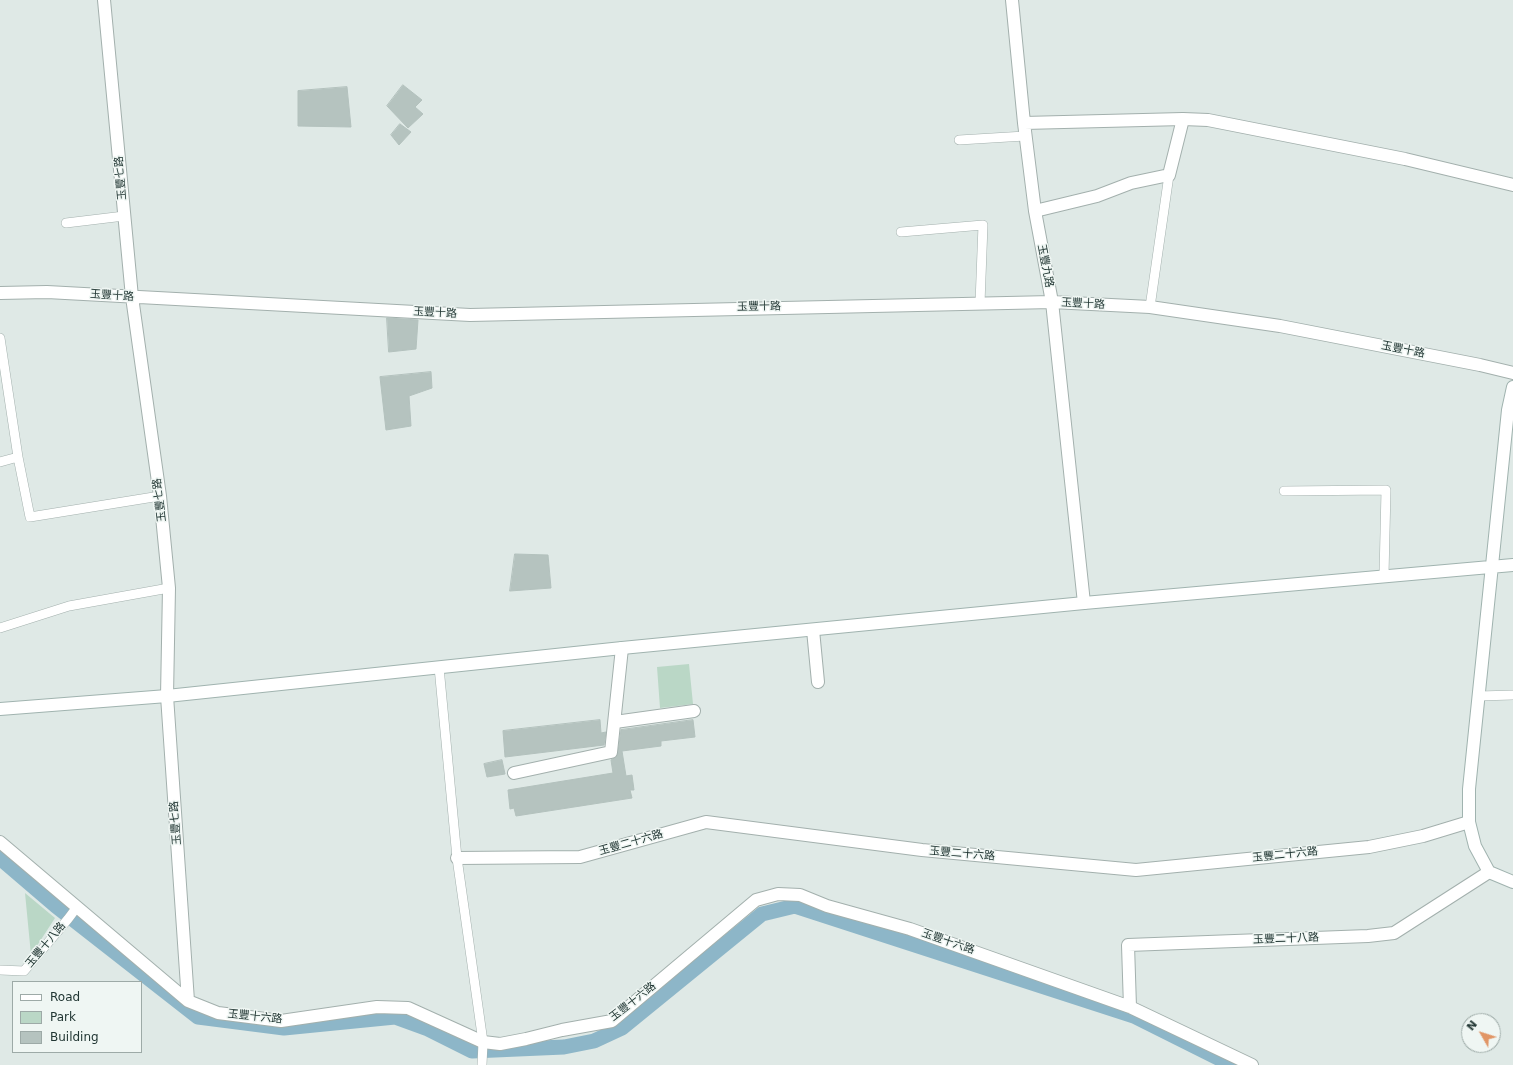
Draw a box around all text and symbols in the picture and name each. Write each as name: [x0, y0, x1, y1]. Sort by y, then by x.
street label: 玉豐七路: [113, 156, 129, 200]
street label: 玉豐九路: [1034, 243, 1056, 289]
street label: 玉豐十路: [90, 288, 134, 304]
street label: 玉豐十路: [1061, 296, 1105, 312]
street label: 玉豐十路: [737, 300, 781, 314]
street label: 玉豐十路: [413, 305, 457, 321]
street label: 玉豐十路: [1380, 339, 1426, 361]
street label: 玉豐七路: [151, 477, 169, 523]
street label: 玉豐七路: [168, 801, 184, 845]
street label: 玉豐二十六路: [597, 828, 665, 858]
street label: 玉豐二十六路: [929, 845, 995, 863]
street label: 玉豐二十六路: [1251, 845, 1319, 865]
street label: 玉豐十八路: [23, 920, 69, 970]
street label: 玉豐十六路: [920, 927, 976, 957]
street label: 玉豐二十八路: [1253, 931, 1319, 947]
street label: 玉豐十六路: [607, 980, 659, 1024]
legend: [12, 981, 142, 1053]
text: Road: [50, 990, 80, 1004]
street label: 玉豐十六路: [227, 1008, 283, 1026]
text: Park: [50, 1010, 76, 1024]
north arrow: [1461, 1013, 1501, 1053]
text: N: [1464, 1018, 1480, 1033]
text: Building: [50, 1030, 99, 1044]

